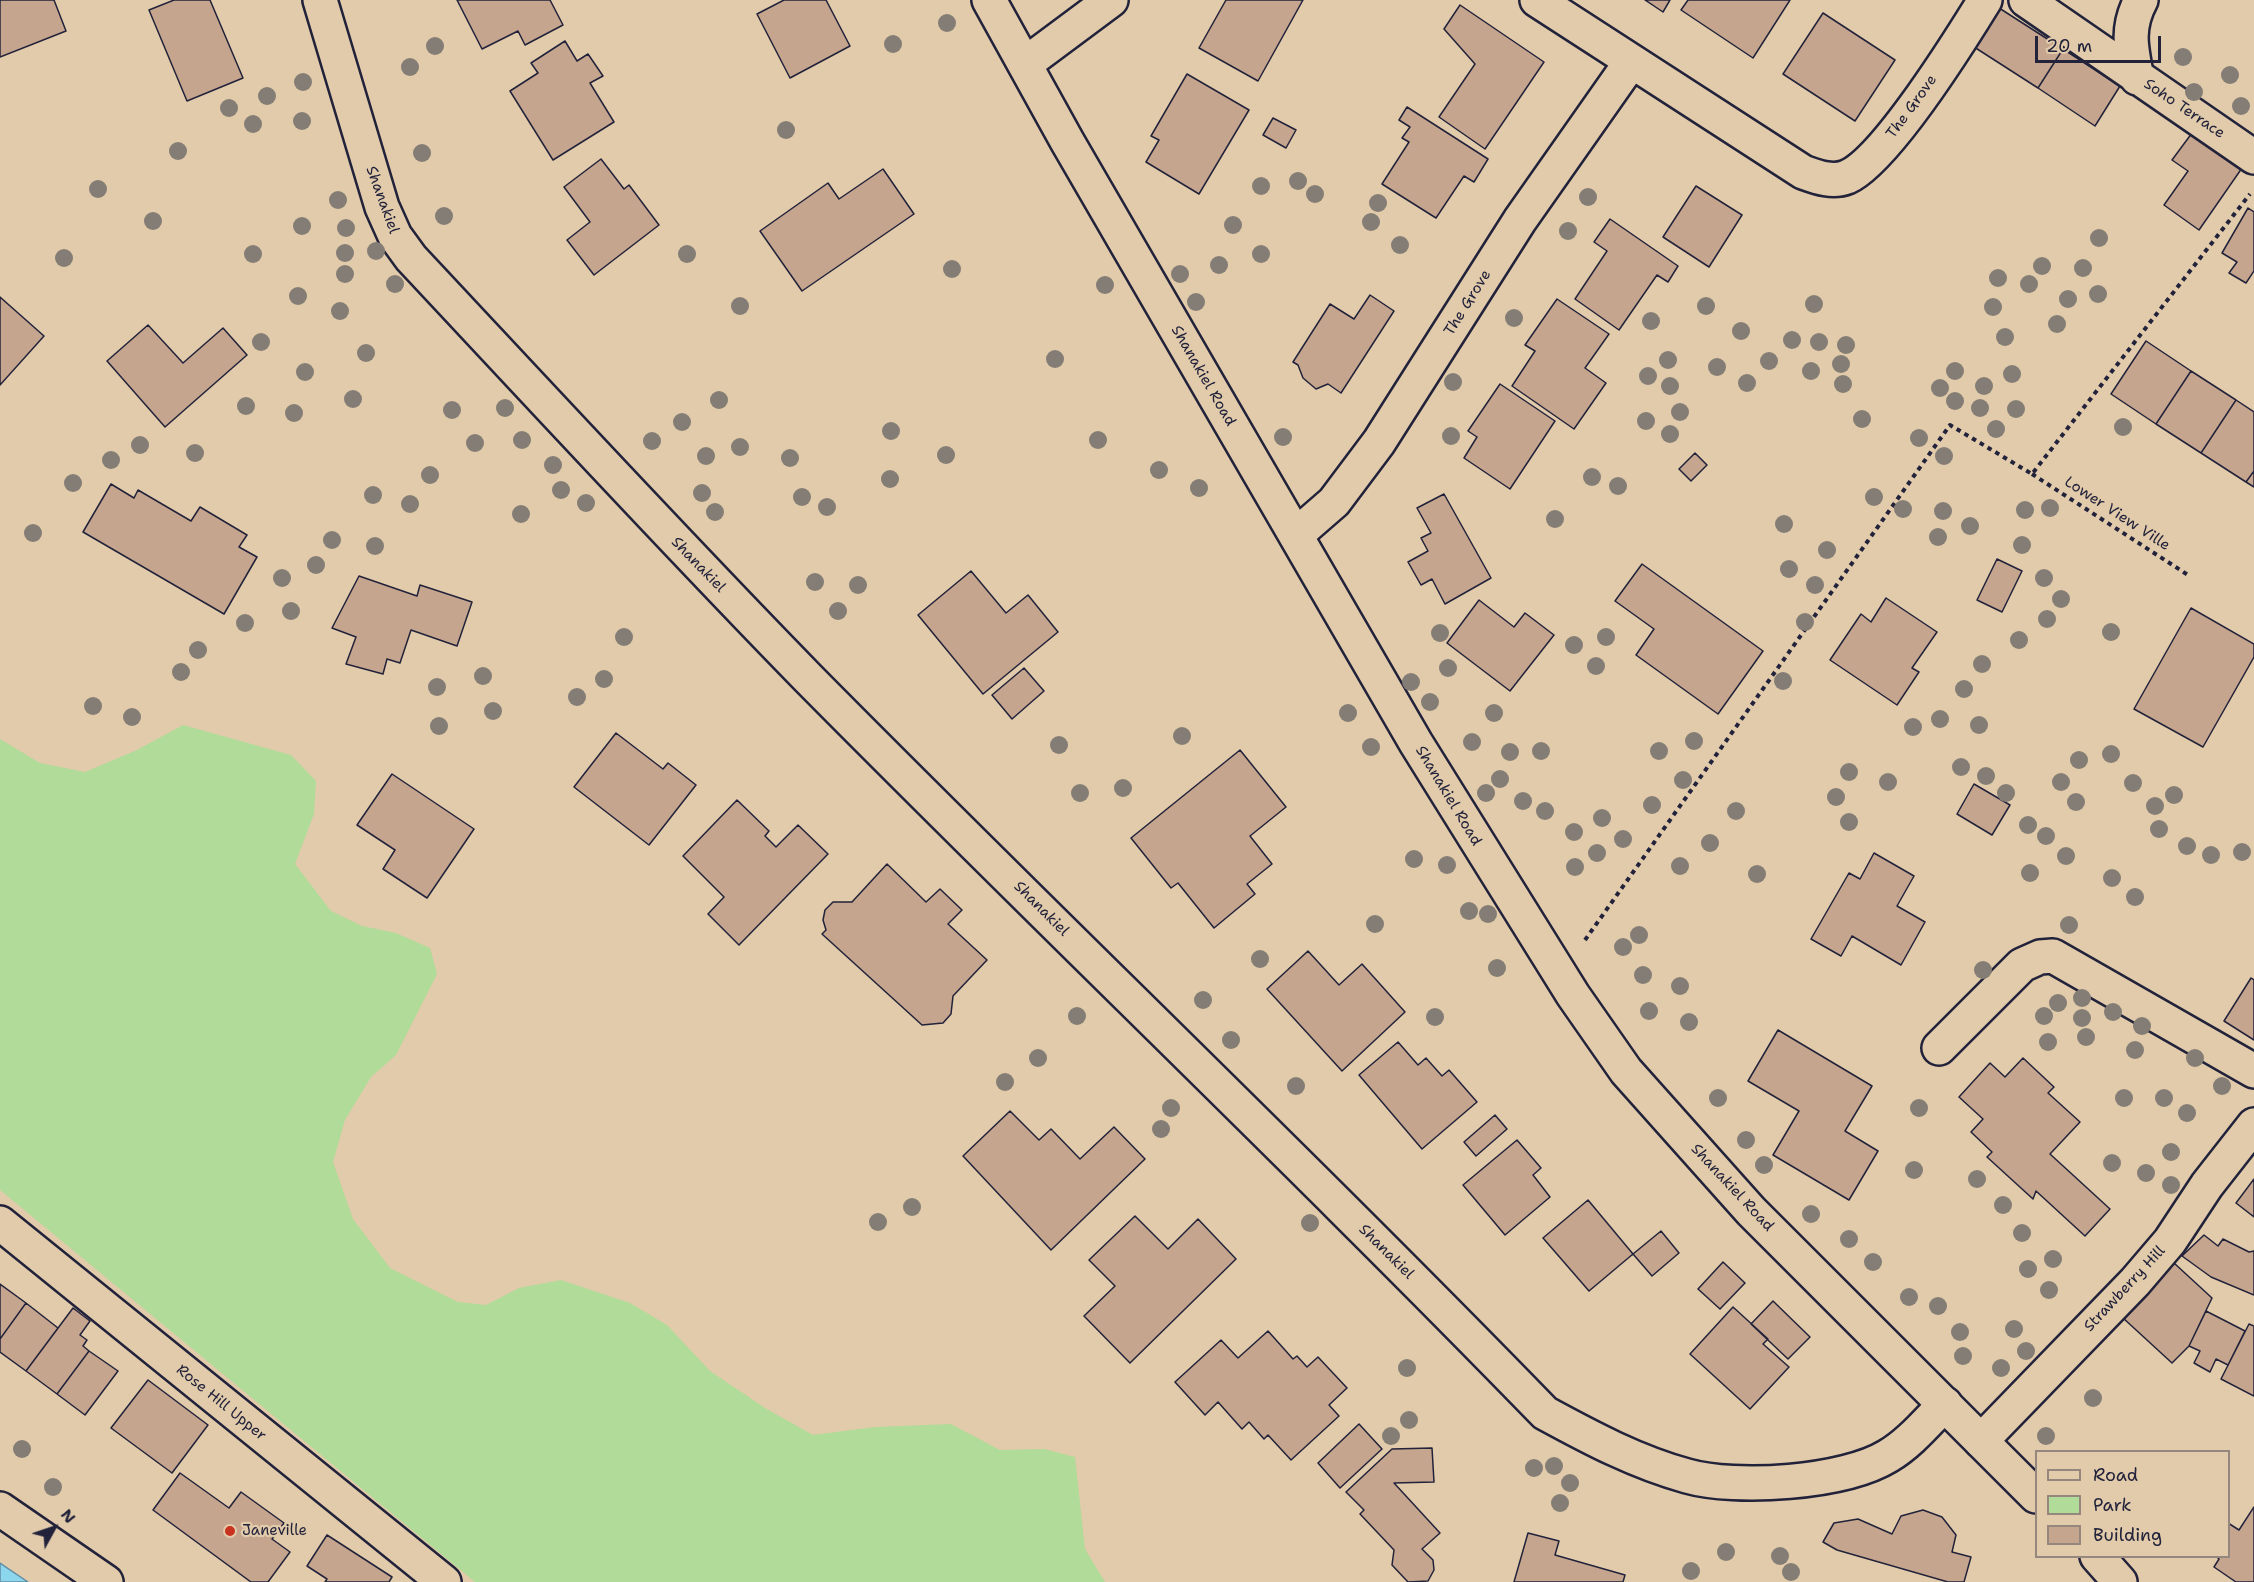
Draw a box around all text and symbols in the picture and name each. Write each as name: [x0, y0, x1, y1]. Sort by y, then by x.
scale bar: [2038, 24, 2164, 62]
text: 20 m: [2046, 34, 2092, 58]
street label: The Grove: [1883, 72, 1941, 142]
street label: Soho Terrace: [2140, 75, 2228, 143]
street label: Shanakiel: [361, 164, 403, 236]
street label: The Grove: [1441, 267, 1495, 339]
street label: Shanakiel Road: [1167, 322, 1239, 430]
street label: Lower View Ville: [2061, 473, 2173, 555]
street label: Shanakiel: [667, 533, 729, 597]
street label: Shanakiel Road: [1411, 743, 1485, 849]
street label: Shanakiel: [1010, 878, 1072, 940]
street label: Shanakiel Road: [1687, 1140, 1777, 1236]
street label: Shanakiel: [1355, 1221, 1417, 1283]
street label: Strawberry Hill: [2081, 1242, 2169, 1336]
street label: Rose Hill Upper: [172, 1361, 270, 1445]
legend: [2035, 1450, 2230, 1558]
text: Road: [2093, 1463, 2138, 1487]
text: Park: [2093, 1493, 2132, 1517]
north arrow: [24, 1498, 84, 1558]
text: N: [56, 1504, 80, 1528]
place label: Janeville: [242, 1522, 307, 1540]
text: Building: [2093, 1523, 2162, 1547]
marker: Janeville: [223, 1524, 237, 1538]

